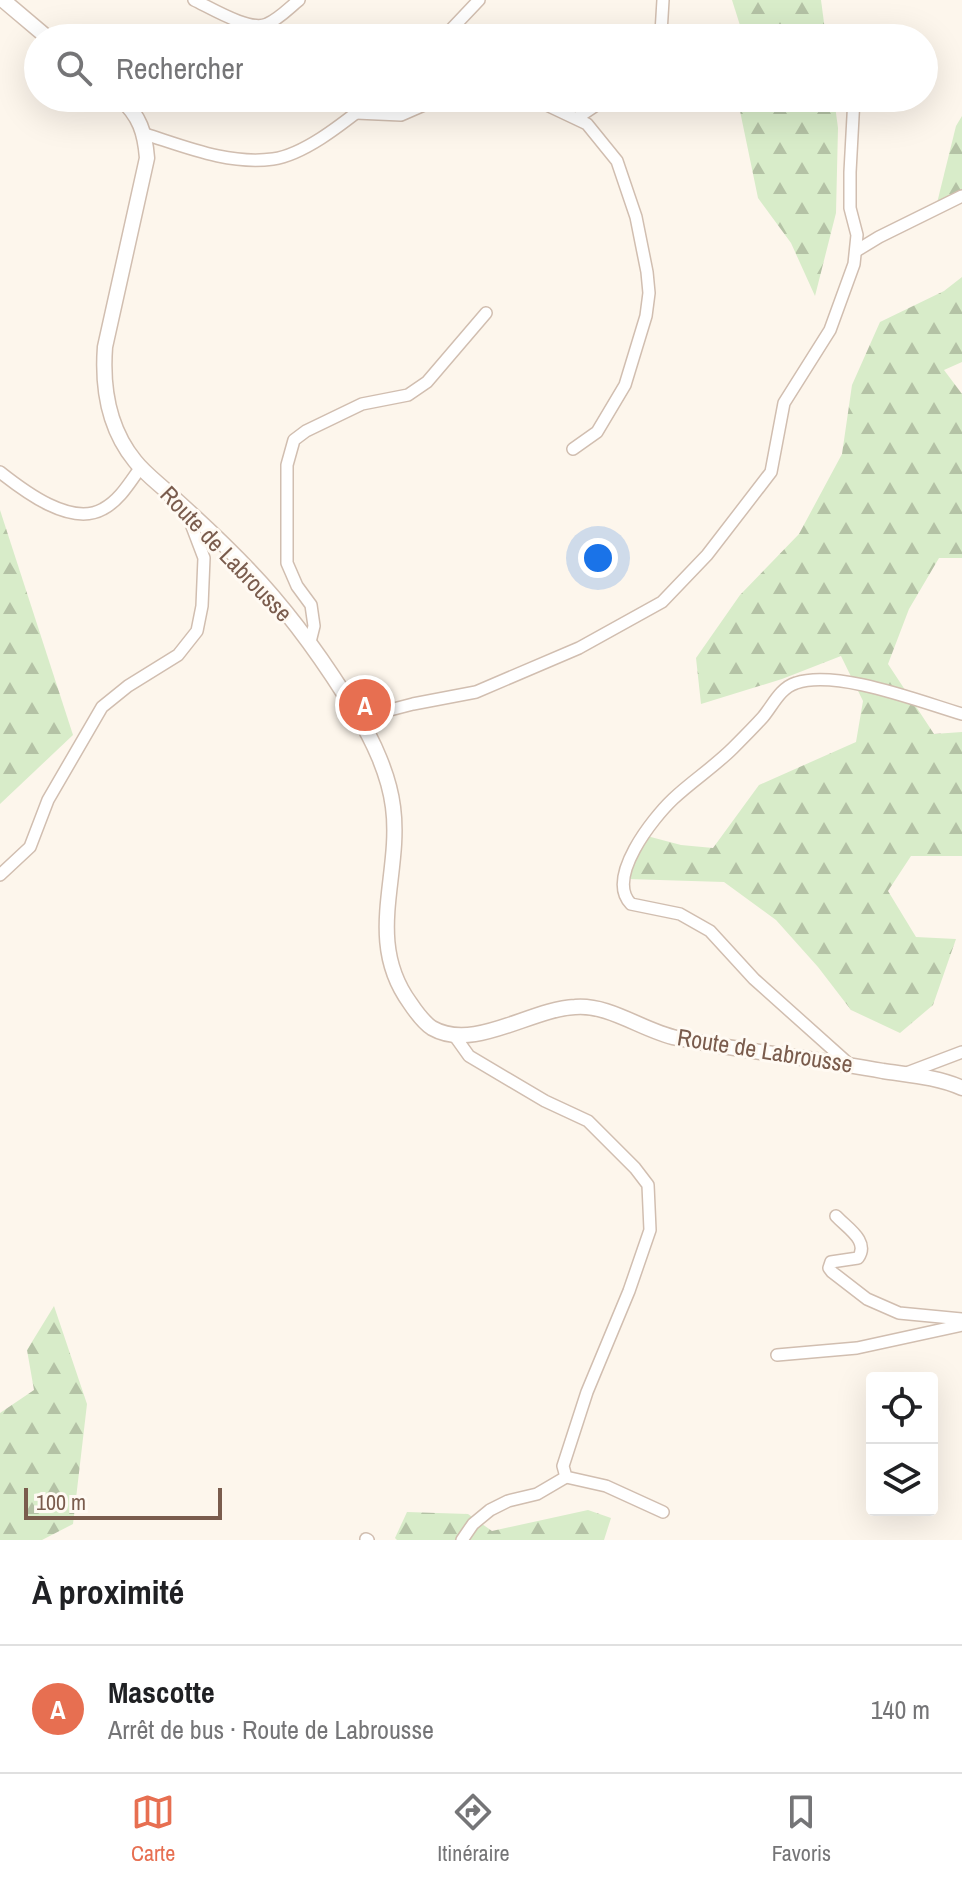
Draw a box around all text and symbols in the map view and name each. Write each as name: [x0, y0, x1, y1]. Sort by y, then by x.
search box: [24, 24, 938, 112]
icon: search: [52, 46, 96, 90]
text: Rechercher: [116, 48, 243, 88]
street label: Route de Labrousse: [154, 478, 300, 628]
your location: [578, 538, 618, 578]
pin: A: [339, 675, 391, 735]
street label: Route de Labrousse: [675, 1020, 855, 1080]
map controls: [866, 1372, 938, 1516]
button: locate: [866, 1372, 938, 1444]
button: layers: [866, 1444, 938, 1516]
scale bar: [24, 1484, 222, 1520]
text: 100 m: [36, 1487, 86, 1517]
text: À proximité: [32, 1569, 184, 1615]
text: Mascotte: [108, 1672, 215, 1712]
text: A: [50, 1692, 66, 1727]
text: 140 m: [871, 1692, 930, 1727]
text: Arrêt de bus · Route de Labrousse: [108, 1712, 434, 1747]
tab: Carte: [131, 1790, 175, 1868]
tab: Itinéraire: [437, 1790, 510, 1868]
tab: Favoris: [772, 1790, 831, 1868]

